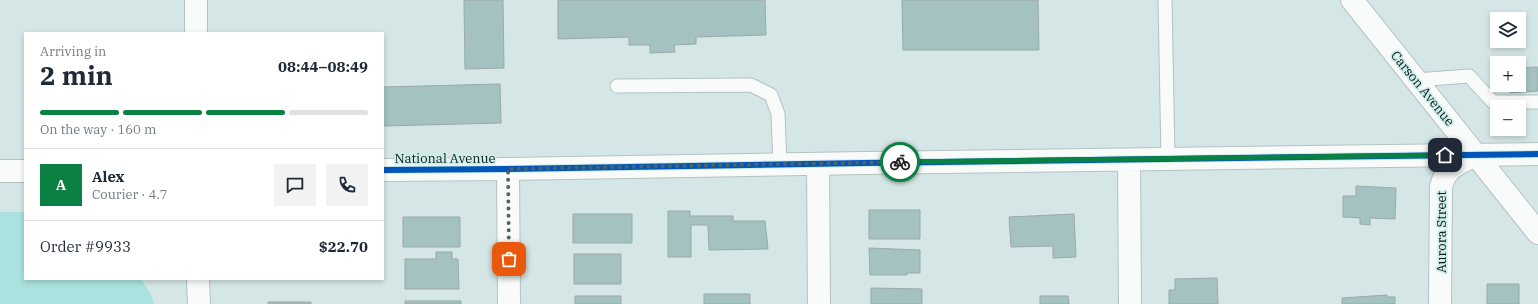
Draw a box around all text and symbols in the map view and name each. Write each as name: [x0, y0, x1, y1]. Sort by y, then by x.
map controls: [1490, 12, 1526, 136]
button: layers: [1490, 12, 1526, 48]
text: Arriving in: [40, 43, 106, 60]
street label: Carson Avenue: [1387, 47, 1458, 129]
button: +: [1490, 56, 1526, 92]
text: 08:44–08:49: [278, 57, 368, 76]
text: 2 min: [40, 58, 113, 92]
button: −: [1490, 100, 1526, 136]
text: On the way · 160 m: [40, 121, 156, 138]
pin: [1428, 138, 1462, 172]
courier: [880, 142, 920, 182]
icon: home: [1434, 144, 1456, 166]
street label: National Avenue: [394, 150, 496, 167]
icon: bike: [889, 151, 911, 173]
button: chat: [274, 164, 316, 206]
button: phone: [326, 164, 368, 206]
text: Alex: [92, 167, 124, 186]
text: A: [56, 175, 66, 194]
text: Courier · 4.7: [92, 186, 168, 203]
street label: Aurora Street: [1433, 190, 1450, 273]
text: Order #9933: [40, 237, 131, 256]
text: $22.70: [319, 237, 368, 256]
pin: [492, 242, 526, 276]
icon: bag: [498, 248, 520, 270]

